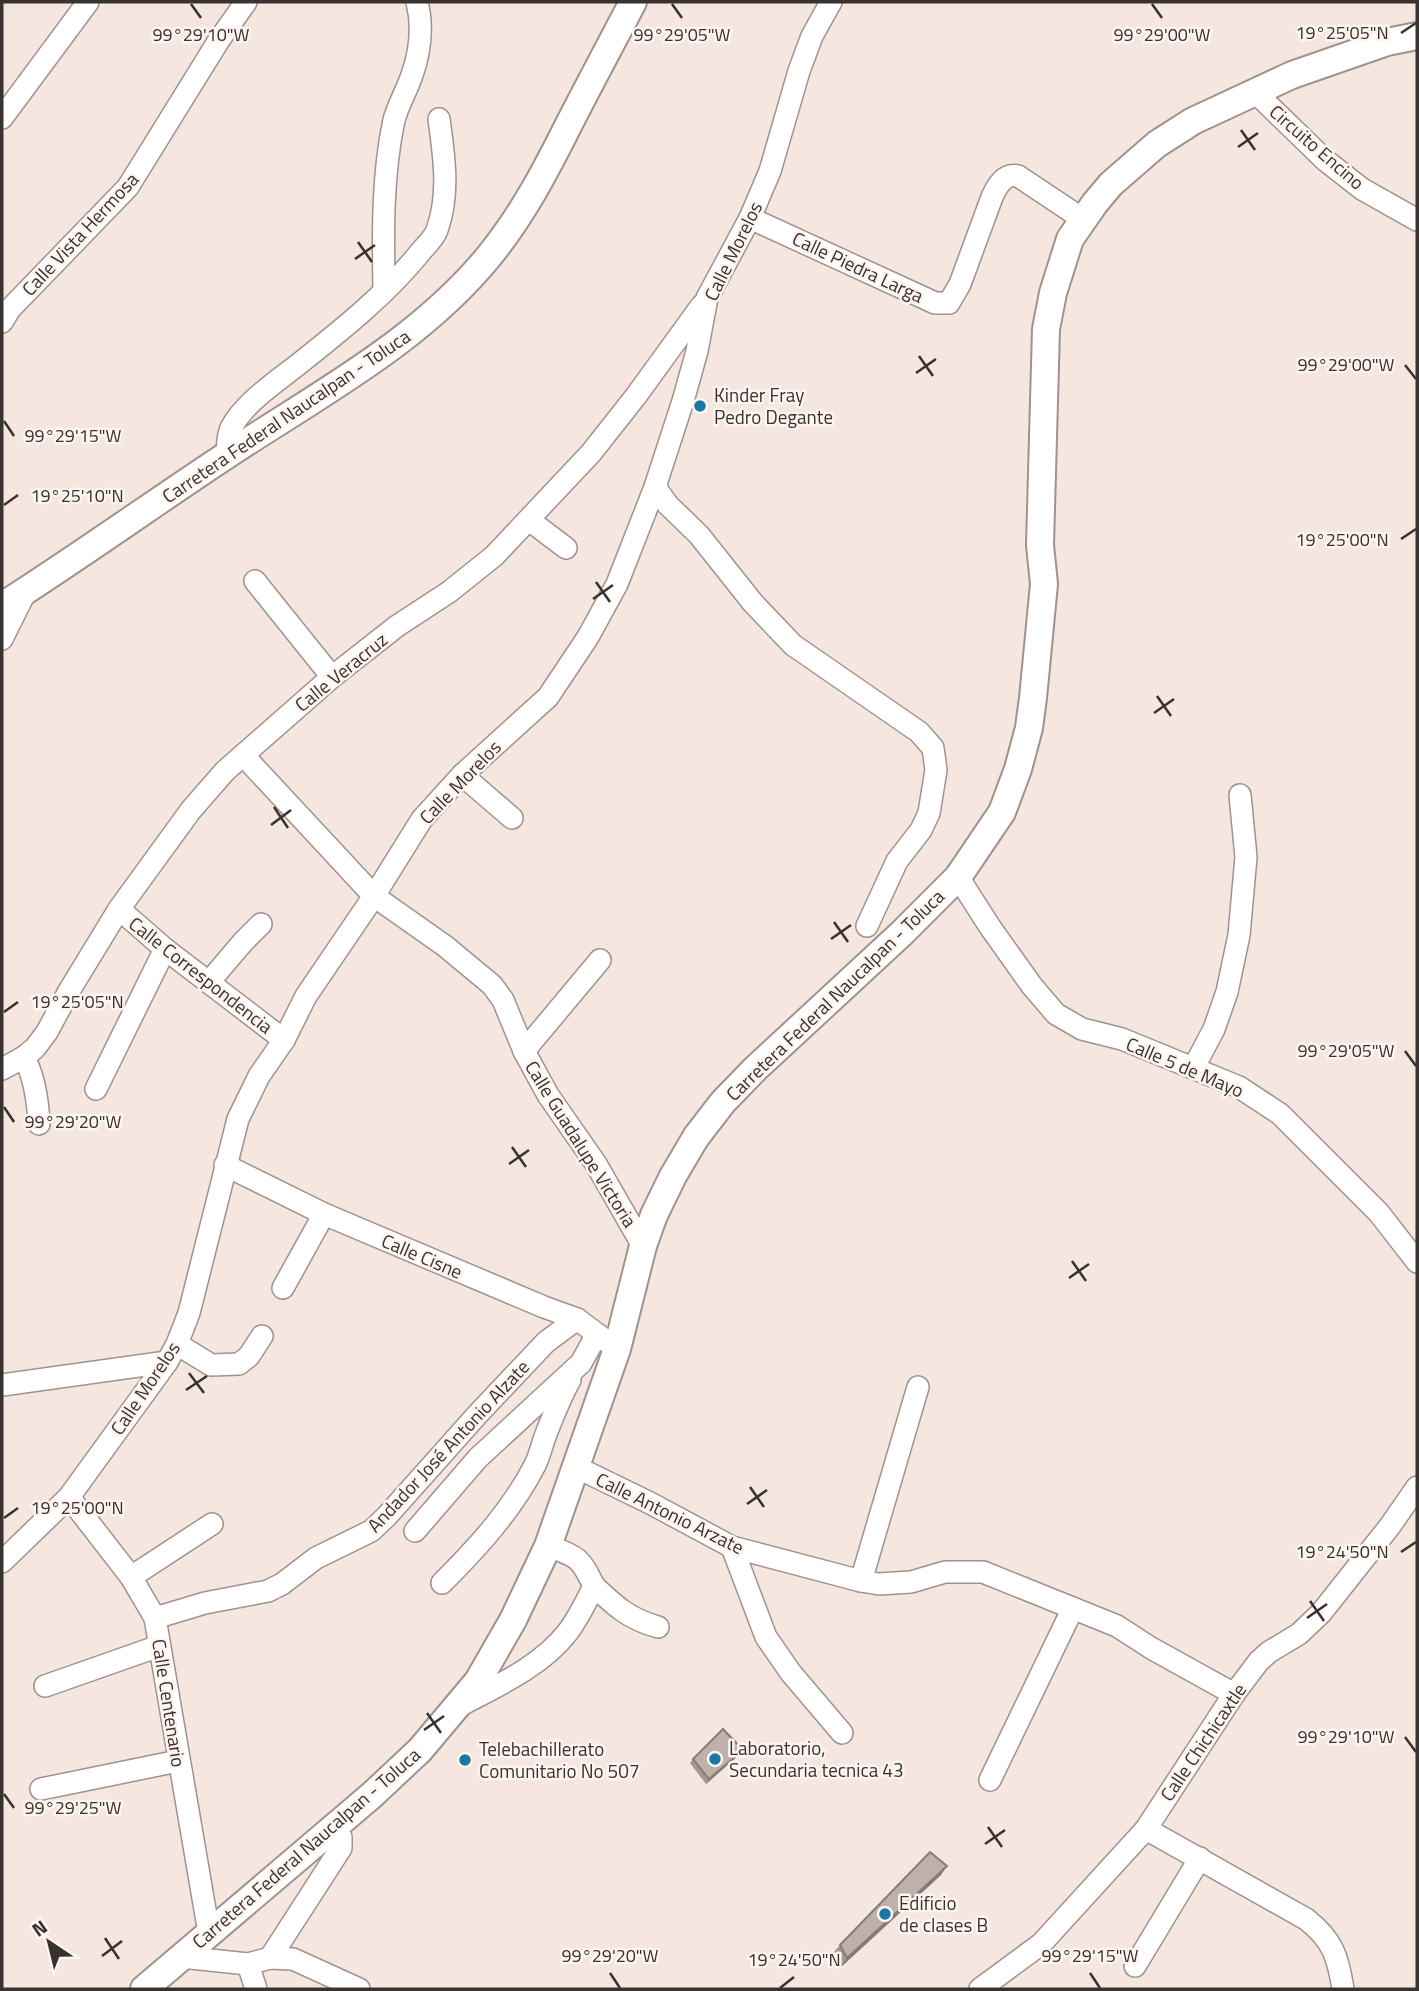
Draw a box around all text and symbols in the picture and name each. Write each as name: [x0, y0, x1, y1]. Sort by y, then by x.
text: 19°25'05"N: [1295, 19, 1389, 46]
text: 99°29'10"W: [153, 21, 250, 48]
text: 99°29'05"W: [634, 21, 731, 48]
text: 99°29'00"W: [1114, 21, 1211, 48]
street label: Circuito Encino: [1263, 97, 1371, 196]
street label: Calle Vista Hermosa: [14, 165, 145, 302]
street label: Calle Morelos: [696, 196, 769, 305]
street label: Calle Piedra Larga: [788, 223, 929, 310]
street label: Carretera Federal Naucalpan - Toluca: [156, 321, 416, 510]
text: 99°29'00"W: [1298, 351, 1395, 378]
place label: Kinder Fray Pedro Degante: [714, 380, 833, 431]
marker: Kinder Fray Pedro Degante: [692, 398, 708, 414]
text: 99°29'15"W: [25, 422, 122, 449]
text: 19°25'10"N: [30, 482, 124, 509]
text: 19°25'00"N: [1295, 526, 1389, 553]
street label: Calle Veracruz: [288, 625, 393, 718]
street label: Calle Morelos: [412, 733, 508, 830]
street label: Carretera Federal Naucalpan - Toluca: [719, 882, 951, 1107]
street label: Calle Correspondencia: [123, 909, 280, 1041]
text: 19°25'05"N: [30, 988, 124, 1015]
street label: Calle 5 de Mayo: [1122, 1029, 1249, 1104]
text: 99°29'05"W: [1298, 1037, 1395, 1064]
street label: Calle Guadalupe Victoria: [518, 1055, 645, 1233]
text: 99°29'20"W: [25, 1108, 122, 1135]
street label: Calle Cisne: [377, 1225, 467, 1286]
street label: Calle Morelos: [102, 1335, 187, 1440]
street label: Andador José Antonio Alzate: [360, 1353, 536, 1539]
street label: Calle Antonio Arzate: [591, 1464, 749, 1561]
text: 19°25'00"N: [30, 1494, 124, 1521]
text: 19°24'50"N: [1295, 1538, 1389, 1565]
street label: Calle Centenario: [145, 1637, 194, 1769]
street label: Calle Chichicaxtle: [1152, 1677, 1253, 1807]
text: 99°29'10"W: [1298, 1723, 1395, 1750]
place label: Laboratorio, Secundaria tecnica 43: [729, 1733, 904, 1784]
place label: Telebachillerato Comunitario No 507: [479, 1734, 640, 1785]
street label: Carretera Federal Naucalpan - Toluca: [185, 1740, 427, 1955]
marker: Laboratorio, Secundaria tecnica 43: [707, 1751, 723, 1767]
marker: Telebachillerato Comunitario No 507: [457, 1752, 473, 1768]
text: 99°29'25"W: [25, 1794, 122, 1821]
place label: Edificio de clases B: [899, 1888, 988, 1939]
marker: Edificio de clases B: [877, 1906, 893, 1922]
north arrow: [14, 1907, 84, 1977]
text: N: [25, 1912, 53, 1943]
text: 99°29'20"W: [562, 1942, 659, 1969]
text: 99°29'15"W: [1042, 1942, 1139, 1969]
text: 19°24'50"N: [747, 1946, 841, 1973]

